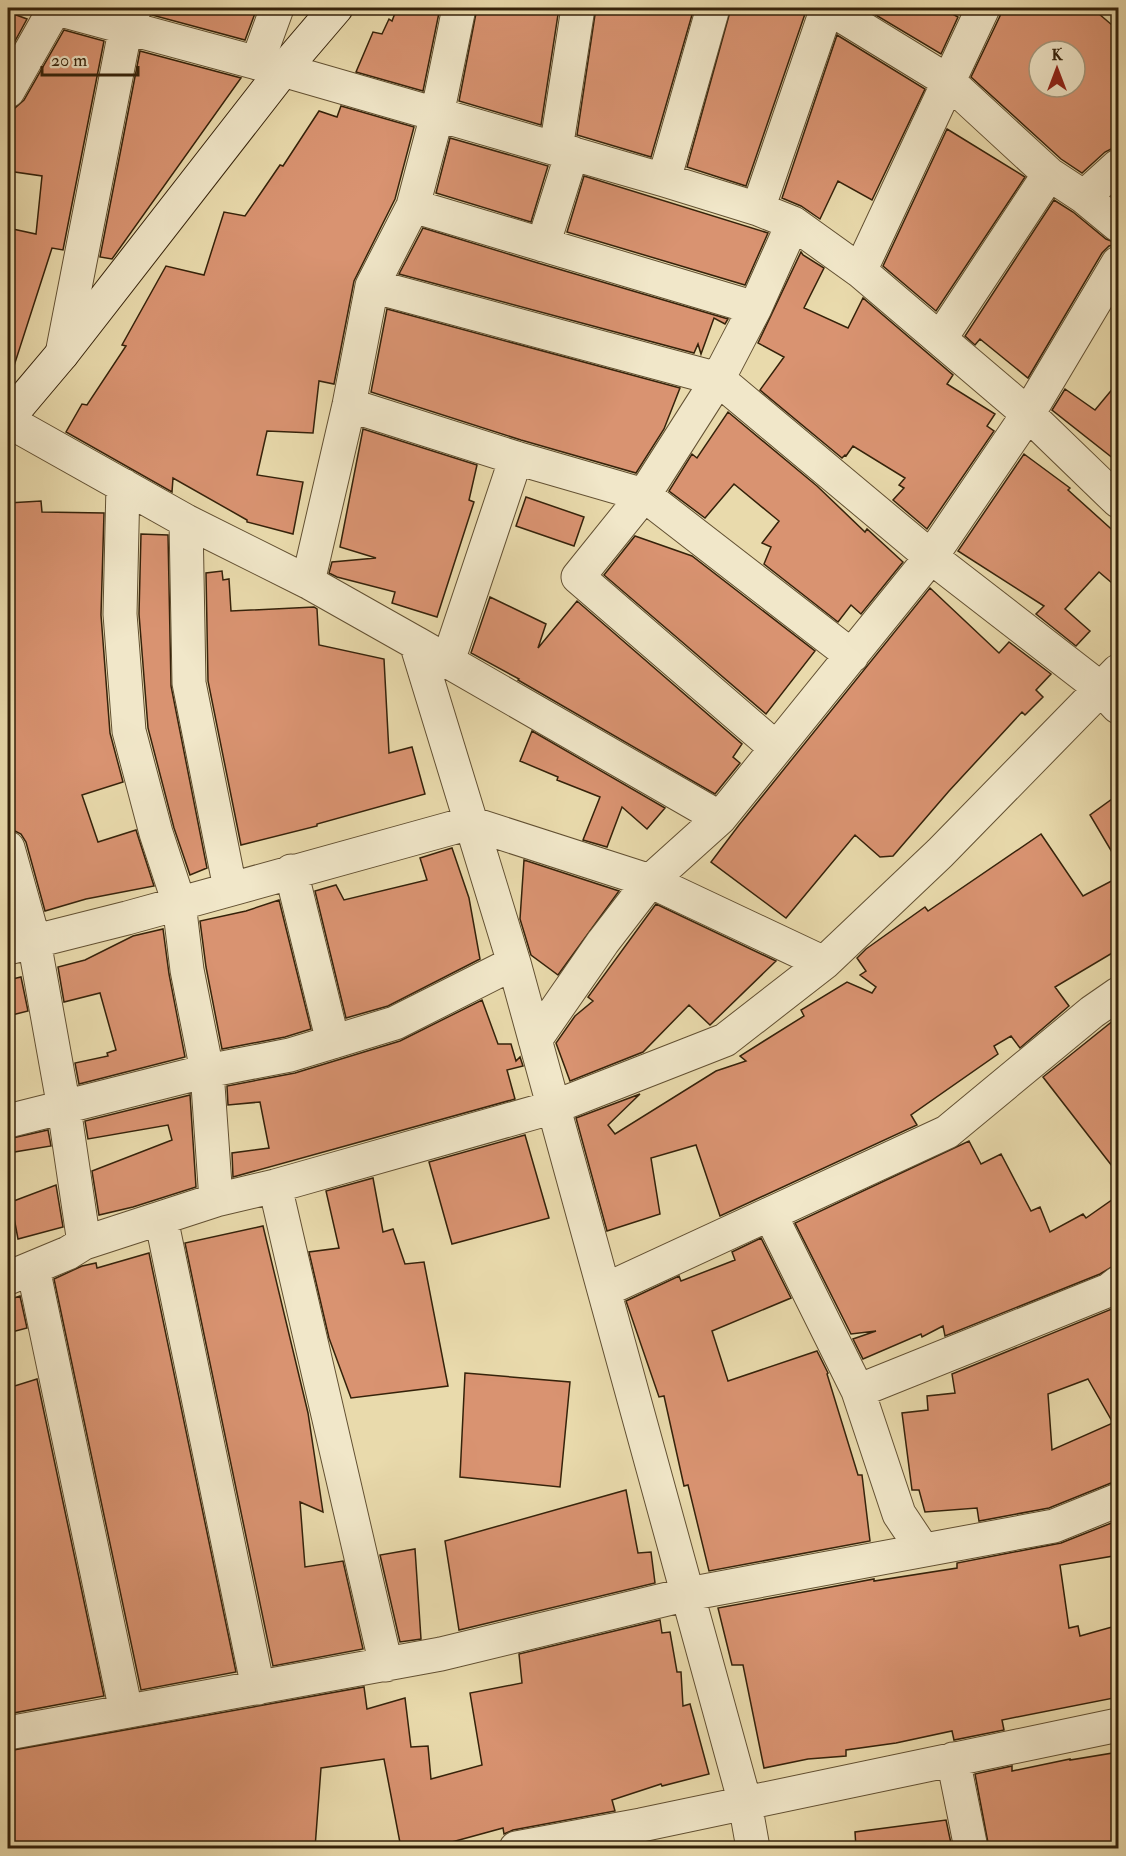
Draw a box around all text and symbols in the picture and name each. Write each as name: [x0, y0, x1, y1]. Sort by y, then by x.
scale bar: [42, 39, 138, 77]
north arrow: [1027, 39, 1087, 99]
text: K: [1051, 45, 1063, 65]
text: 20 m: [51, 49, 87, 72]

